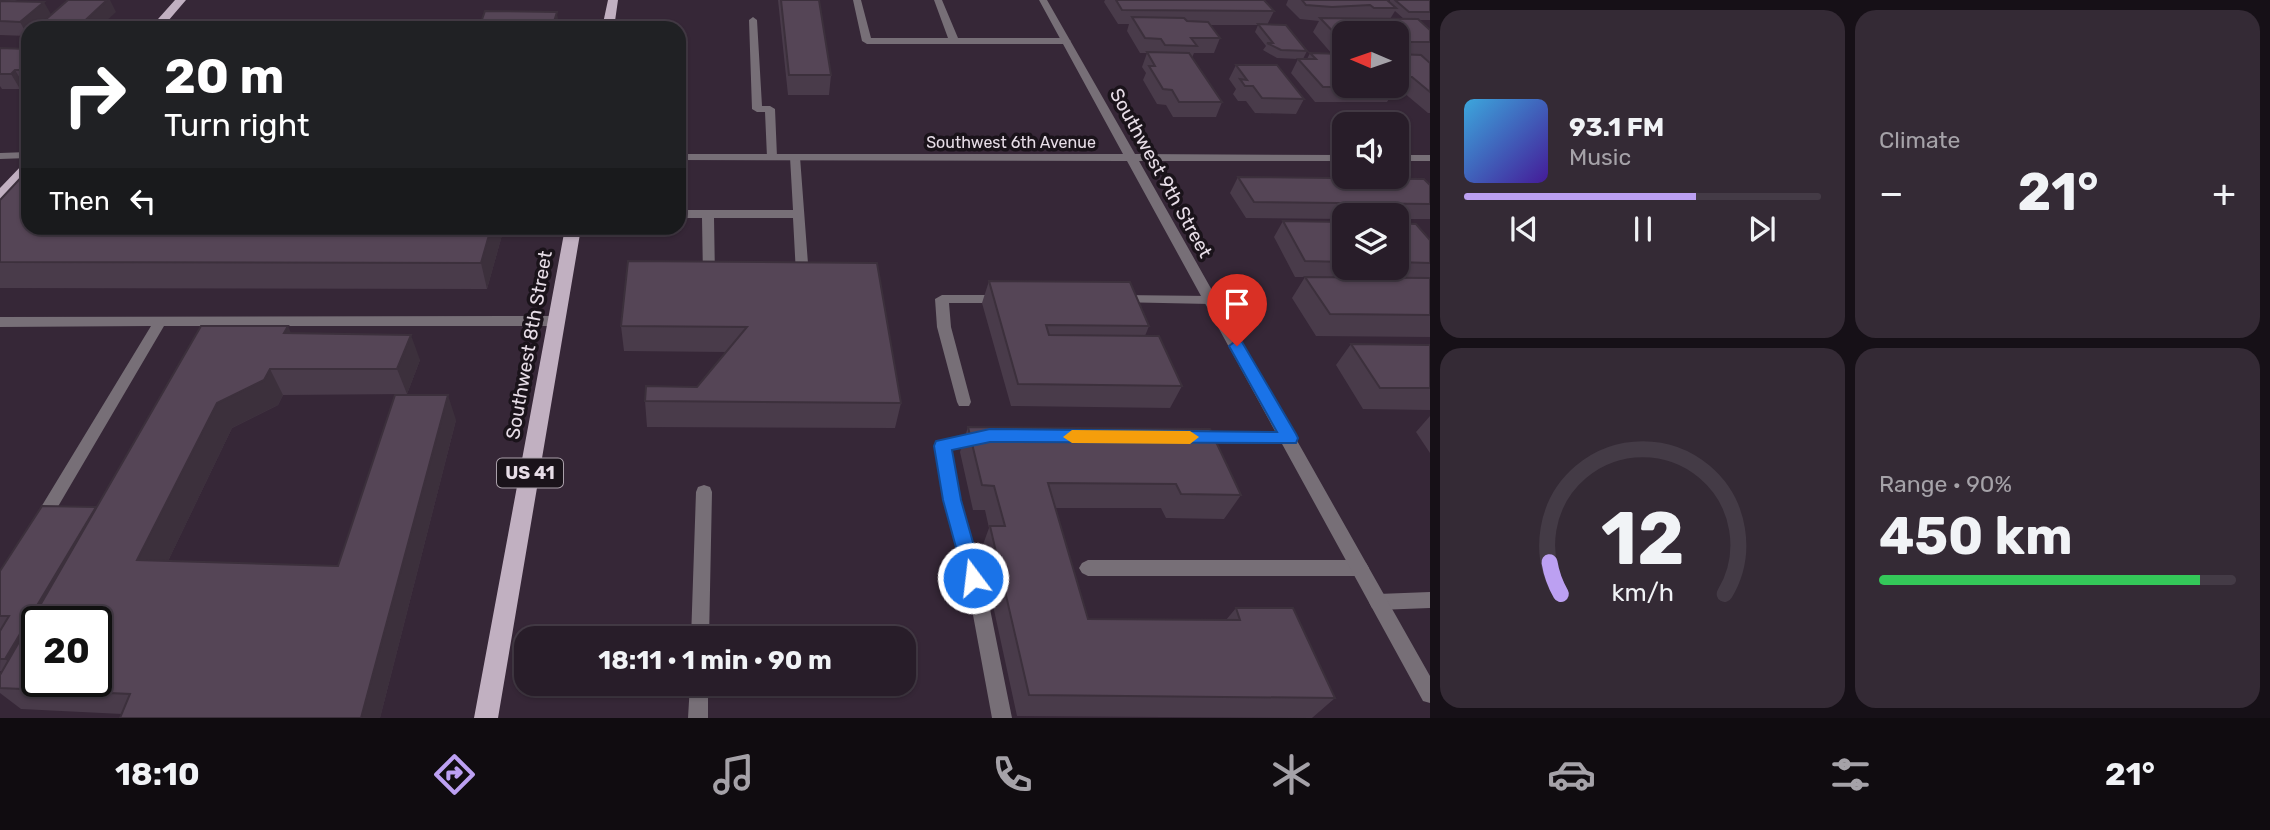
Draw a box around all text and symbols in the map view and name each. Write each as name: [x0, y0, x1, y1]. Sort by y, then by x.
north arrow: [1332, 21, 1409, 98]
map controls: [1332, 21, 1409, 280]
text: 20 m: [164, 47, 285, 105]
icon: right: [49, 49, 140, 140]
street label: Southwest 9th Street: [1105, 84, 1217, 262]
text: Turn right: [164, 106, 309, 144]
button: sound: [1332, 112, 1409, 189]
text: 93.1 FM: [1569, 112, 1664, 143]
text: Climate: [1879, 126, 1960, 154]
street label: Southwest 6th Avenue: [926, 133, 1096, 152]
text: Music: [1569, 143, 1631, 171]
text: 21°: [2018, 161, 2099, 223]
text: −: [1879, 170, 1904, 216]
text: +: [2212, 170, 2236, 216]
icon: left: [124, 182, 162, 220]
text: Then: [49, 186, 110, 217]
button: layers: [1332, 203, 1409, 280]
icon: previous: [1505, 210, 1543, 248]
icon: pause: [1624, 210, 1662, 248]
icon: next: [1743, 210, 1781, 248]
street label: Southwest 8th Street: [501, 248, 557, 441]
pin: [1207, 274, 1267, 346]
icon: arrive: [1218, 285, 1256, 323]
road number: US 41: [497, 458, 563, 488]
text: Range · 90%: [1879, 470, 2012, 498]
text: 12: [1601, 496, 1684, 582]
text: 450 km: [1879, 505, 2073, 567]
position arrow: [936, 541, 1010, 615]
text: km/h: [1611, 578, 1674, 607]
speed limit sign: 20: [21, 606, 112, 697]
text: 18:11 · 1 min · 90 m: [598, 645, 832, 676]
icon: directions: [430, 750, 479, 799]
icon: music: [709, 750, 758, 799]
icon: phone: [988, 750, 1037, 799]
icon: climate: [1267, 750, 1316, 799]
icon: car: [1547, 750, 1596, 799]
icon: filters: [1826, 750, 1875, 799]
text: 18:10: [115, 755, 200, 793]
text: 21°: [2105, 755, 2155, 793]

